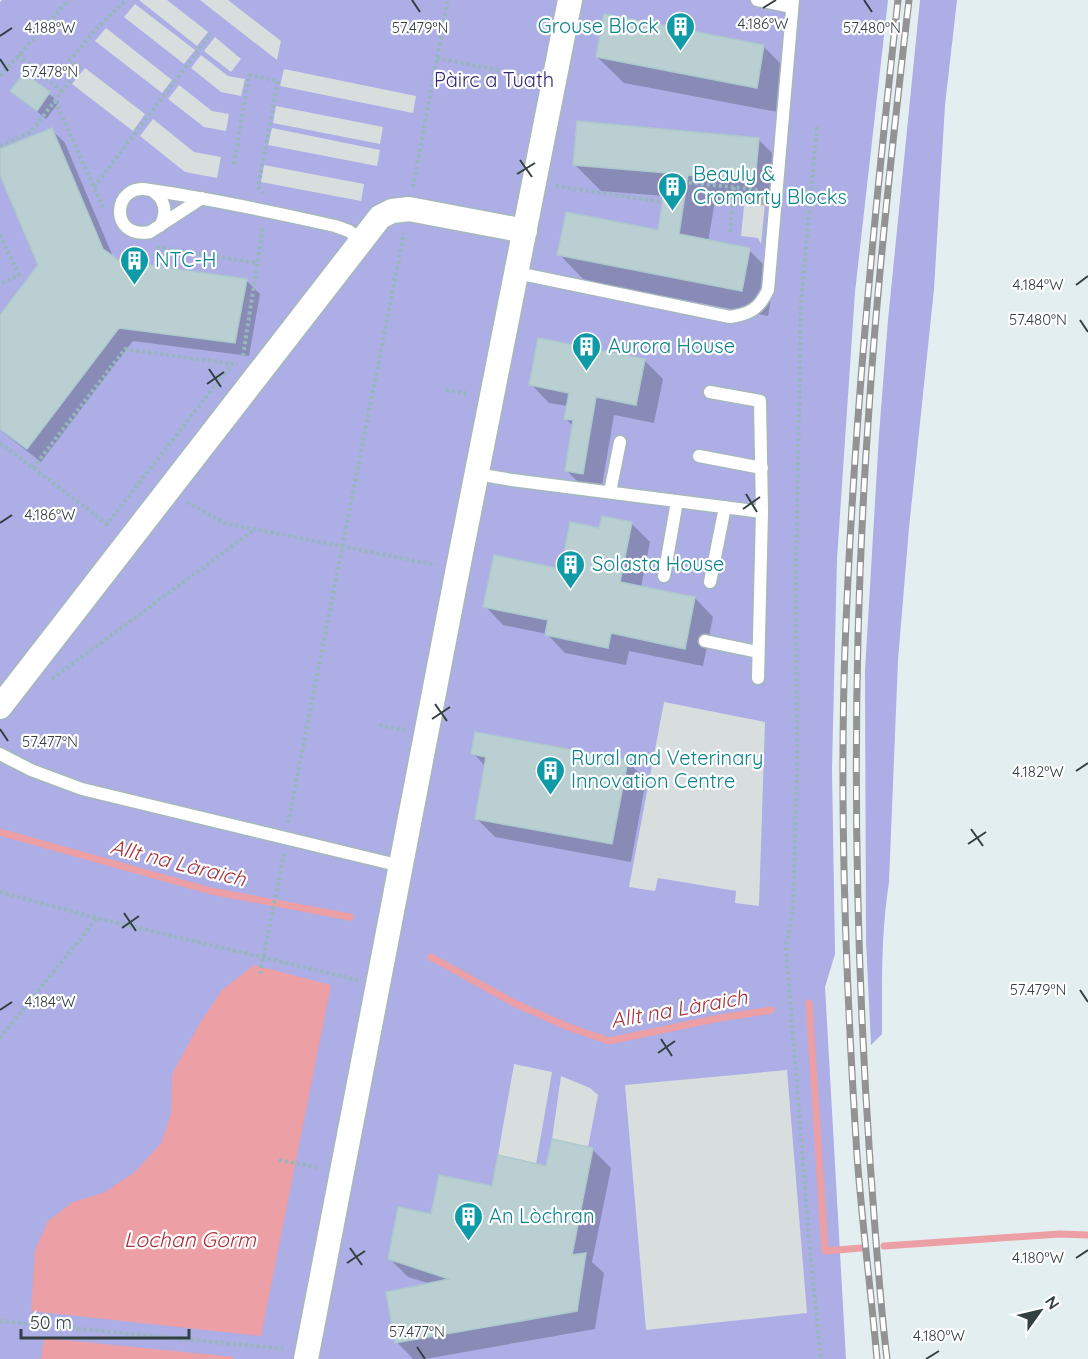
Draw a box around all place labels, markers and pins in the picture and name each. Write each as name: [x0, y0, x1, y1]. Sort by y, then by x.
building icon: Grouse Block: [664, 10, 696, 52]
place label: Grouse Block: [538, 13, 659, 38]
place label: Beauly & Cromarty Blocks: [693, 161, 847, 209]
building icon: Beauly & Cromarty Blocks: [656, 170, 688, 212]
building icon: NTC-H: [118, 244, 150, 286]
place label: NTC-H: [155, 247, 217, 272]
building icon: Aurora House: [571, 330, 603, 372]
place label: Aurora House: [608, 333, 735, 358]
building icon: Solasta House: [555, 548, 587, 590]
place label: Solasta House: [592, 551, 724, 576]
place label: Rural and Veterinary Innovation Centre: [571, 745, 763, 793]
building icon: Rural and Veterinary Innovation Centre: [534, 754, 566, 796]
building icon: An Lòchran: [452, 1200, 484, 1242]
place label: An Lòchran: [489, 1203, 595, 1228]

